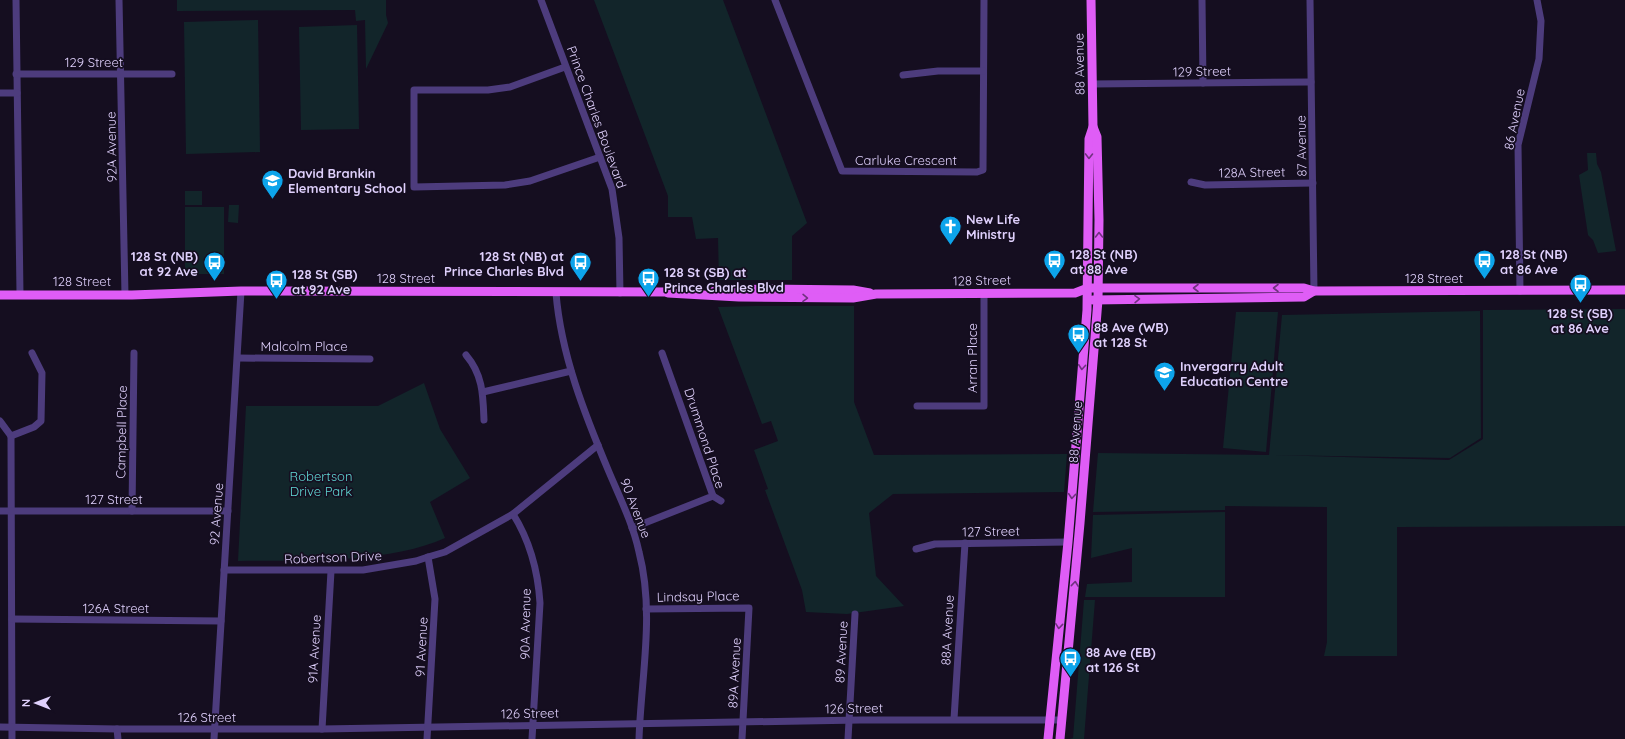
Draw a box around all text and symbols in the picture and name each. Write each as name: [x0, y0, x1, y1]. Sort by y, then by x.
street label: 88 Avenue: [1070, 33, 1088, 95]
street label: Prince Charles Boulevard: [564, 44, 630, 190]
street label: 129 Street: [65, 54, 123, 70]
street label: 129 Street: [1173, 62, 1231, 80]
street label: 86 Avenue: [1500, 87, 1528, 151]
street label: 92A Avenue: [102, 111, 120, 183]
street label: 87 Avenue: [1292, 115, 1310, 177]
street label: Carluke Crescent: [855, 152, 957, 168]
one-way arrow: [1084, 153, 1093, 159]
street label: 128A Street: [1219, 163, 1285, 181]
place label: David Brankin Elementary School: [288, 165, 406, 196]
school or university icon: David Brankin Elementary School: [260, 167, 286, 200]
place label: New Life Ministry: [966, 211, 1021, 242]
church icon: New Life Ministry: [937, 213, 963, 246]
one-way arrow: [1095, 232, 1103, 238]
place label: 128 St (NB) at 88 Ave: [1070, 246, 1138, 277]
place label: 128 St (NB) at 86 Ave: [1500, 246, 1568, 277]
place label: 128 St (NB) at 92 Ave: [131, 248, 198, 279]
place label: 128 St (NB) at Prince Charles Blvd: [444, 248, 564, 279]
bus stop icon: 128 St (NB) at 88 Ave: [1042, 248, 1068, 281]
bus stop icon: 128 St (NB) at 86 Ave: [1471, 248, 1497, 281]
bus stop icon: 128 St (NB) at 92 Ave: [201, 250, 227, 283]
bus stop icon: 128 St (NB) at Prince Charles Blvd: [567, 250, 593, 283]
place label: 128 St (SB) at Prince Charles Blvd: [664, 264, 784, 295]
place label: 128 St (SB) at 92 Ave: [292, 266, 358, 297]
bus stop icon: 128 St (SB) at Prince Charles Blvd: [635, 266, 661, 299]
bus stop icon: 128 St (SB) at 92 Ave: [263, 268, 289, 301]
street label: 128 Street: [377, 270, 435, 286]
street label: 128 Street: [1405, 270, 1463, 286]
street label: 128 Street: [953, 271, 1011, 289]
bus stop icon: 128 St (SB) at 86 Ave: [1567, 272, 1593, 305]
street label: 128 Street: [53, 273, 111, 289]
one-way arrow: [1193, 284, 1199, 292]
one-way arrow: [1273, 284, 1279, 292]
one-way arrow: [802, 294, 808, 302]
one-way arrow: [1134, 295, 1140, 303]
place label: 128 St (SB) at 86 Ave: [1547, 305, 1613, 336]
place label: 88 Ave (WB) at 128 St: [1094, 319, 1169, 350]
bus stop icon: 88 Ave (WB) at 128 St: [1065, 321, 1091, 354]
street label: Arran Place: [964, 323, 980, 393]
street label: Malcolm Place: [260, 338, 348, 354]
place label: Invergarry Adult Education Centre: [1180, 358, 1288, 389]
school or university icon: Invergarry Adult Education Centre: [1151, 360, 1177, 393]
one-way arrow: [1078, 364, 1087, 370]
street label: Campbell Place: [112, 385, 130, 479]
street label: Drummond Place: [681, 386, 729, 490]
street label: 88 Avenue: [1065, 400, 1085, 464]
park label: Robertson Drive Park: [290, 468, 352, 499]
street label: 90 Avenue: [617, 476, 655, 540]
street label: 92 Avenue: [206, 482, 226, 546]
street label: 127 Street: [85, 491, 143, 507]
one-way arrow: [1067, 493, 1076, 499]
street label: 127 Street: [962, 522, 1020, 540]
street label: Robertson Drive: [284, 547, 382, 567]
one-way arrow: [1070, 581, 1079, 587]
street label: Lindsay Place: [656, 587, 740, 605]
street label: 90A Avenue: [516, 588, 534, 660]
street label: 88A Avenue: [937, 594, 957, 666]
street label: 126A Street: [83, 600, 149, 616]
street label: 91A Avenue: [304, 614, 324, 684]
street label: 91 Avenue: [411, 617, 431, 677]
street label: 89 Avenue: [831, 620, 851, 684]
one-way arrow: [1055, 623, 1064, 629]
street label: 89A Avenue: [724, 637, 744, 709]
place label: 88 Ave (EB) at 126 St: [1086, 644, 1156, 675]
bus stop icon: 88 Ave (EB) at 126 St: [1058, 646, 1084, 679]
north arrow: [16, 683, 56, 723]
text: N: [19, 699, 33, 707]
street label: 126 Street: [825, 699, 883, 717]
street label: 126 Street: [501, 704, 559, 722]
street label: 126 Street: [178, 709, 236, 725]

